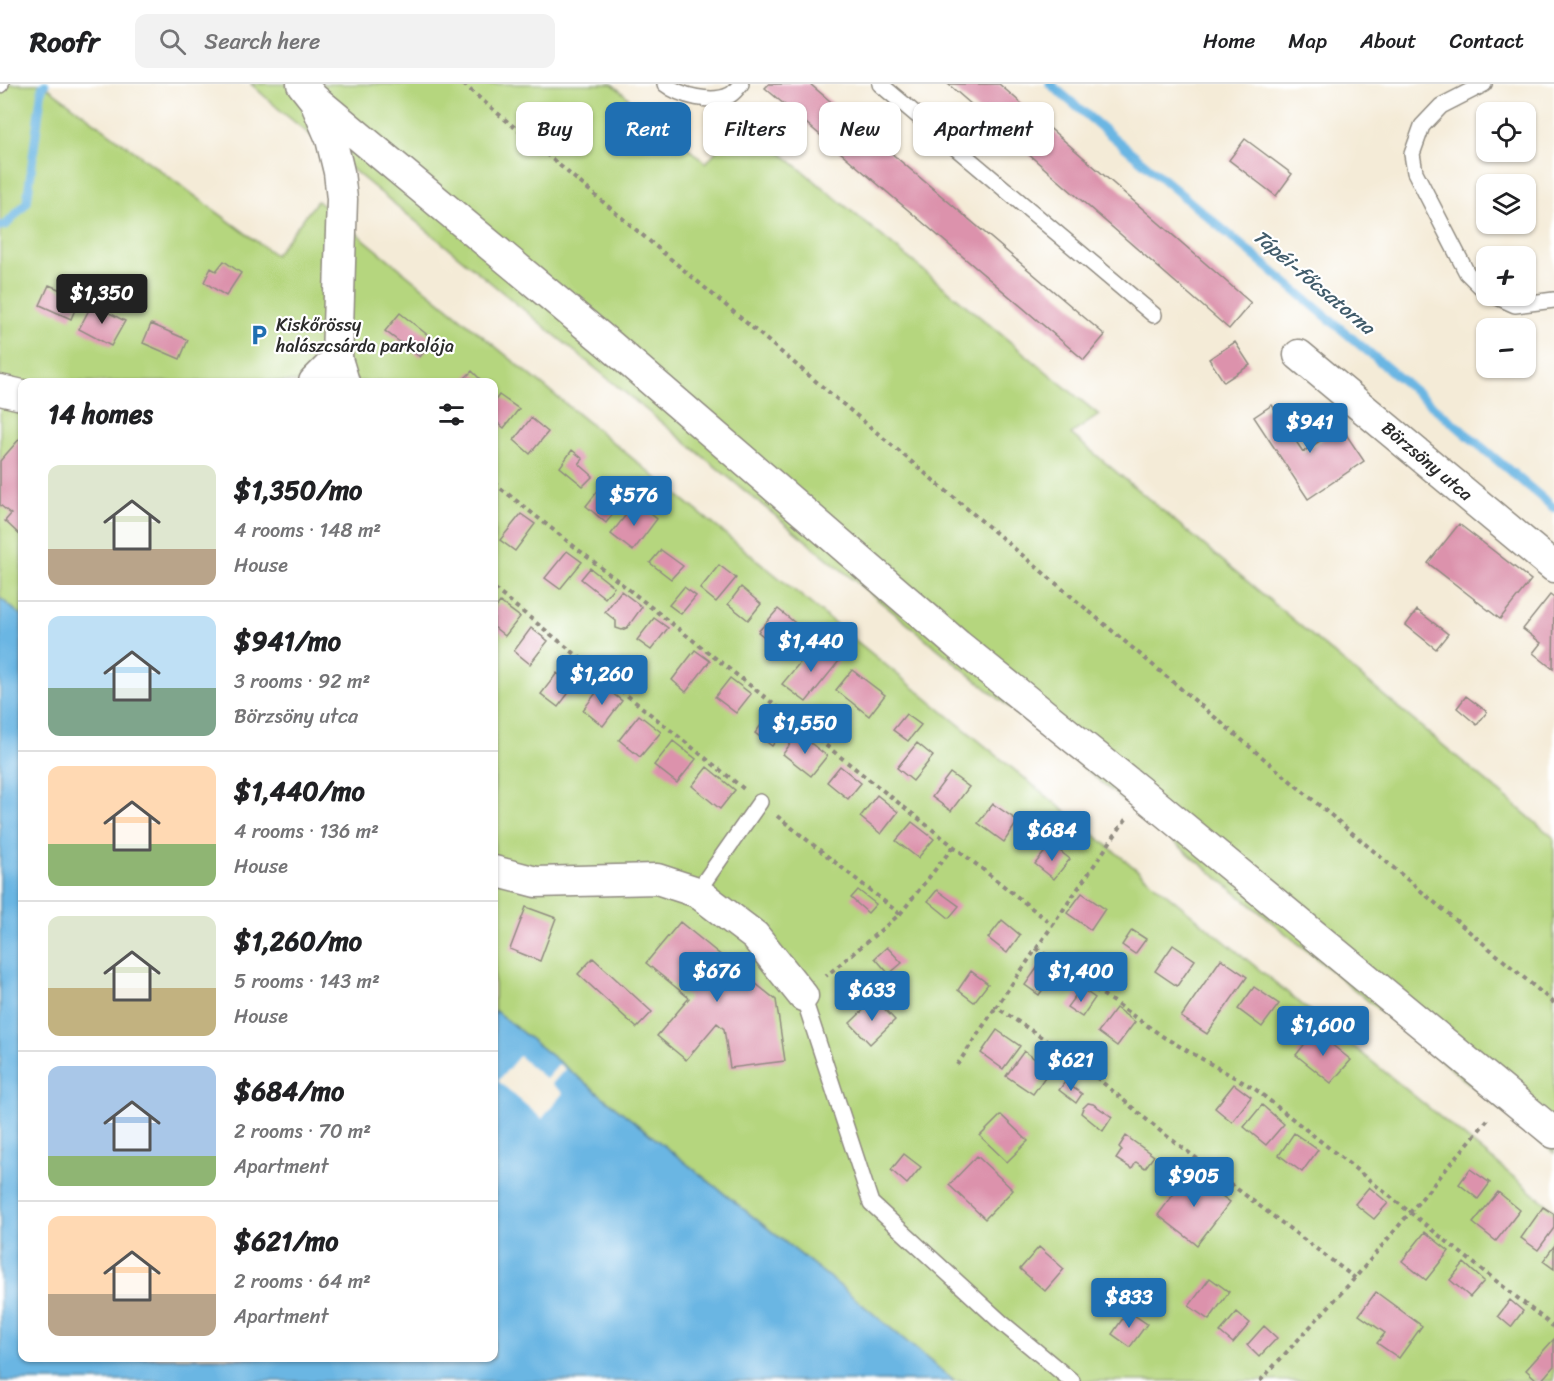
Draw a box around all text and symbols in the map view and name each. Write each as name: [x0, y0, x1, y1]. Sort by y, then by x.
search box: [135, 14, 555, 68]
text: Roofr: [30, 17, 99, 66]
text: Search here: [204, 22, 320, 61]
text: Home: [1203, 22, 1255, 60]
text: Map: [1288, 22, 1327, 60]
text: About: [1360, 22, 1417, 60]
text: Contact: [1450, 22, 1524, 60]
icon: search: [156, 25, 189, 58]
chip: Buy: [516, 102, 593, 156]
chip: Rent: [605, 102, 691, 156]
chip: Filters: [703, 102, 807, 156]
chip: New: [819, 102, 901, 156]
chip: Apartment: [913, 102, 1054, 156]
map controls: [1476, 102, 1536, 378]
button: locate: [1476, 102, 1536, 162]
button: layers: [1476, 174, 1536, 234]
water label: Tápéi-főcsatorna: [1245, 220, 1384, 345]
button: +: [1476, 246, 1536, 306]
pin: $1,350: [53, 274, 151, 325]
text: $1,350: [70, 276, 134, 311]
place label: Kiskőrössy halászcsárda parkolója: [275, 309, 454, 362]
button: −: [1476, 318, 1536, 378]
parking icon: Kiskőrössy halászcsárda parkolója: [247, 323, 271, 347]
text: 14 homes: [48, 391, 153, 437]
icon: filters: [435, 398, 468, 431]
pin: $941: [1274, 403, 1346, 454]
text: $941: [1287, 405, 1333, 440]
street label: Börzsöny utca: [1374, 413, 1481, 510]
text: $1,350/mo: [234, 467, 362, 513]
pin: $576: [598, 476, 670, 527]
text: $576: [610, 478, 658, 513]
icon: home: [96, 489, 168, 561]
text: 4 rooms · 148 m²: [234, 513, 381, 548]
text: House: [234, 548, 288, 583]
text: $941/mo: [234, 618, 341, 664]
pin: $1,440: [762, 622, 860, 673]
text: $1,440: [778, 624, 844, 659]
icon: home: [96, 640, 168, 712]
pin: $1,260: [553, 655, 651, 706]
text: $1,260: [571, 657, 633, 692]
text: 3 rooms · 92 m²: [234, 664, 370, 699]
text: Börzsöny utca: [234, 699, 358, 734]
pin: $1,550: [756, 704, 854, 755]
text: $1,550: [773, 706, 837, 741]
text: $1,440/mo: [234, 768, 365, 814]
icon: home: [96, 790, 168, 862]
pin: $684: [1016, 811, 1088, 862]
text: $684: [1027, 813, 1077, 848]
text: 4 rooms · 136 m²: [234, 814, 379, 849]
text: House: [234, 849, 288, 884]
text: $1,260/mo: [234, 918, 362, 964]
icon: home: [96, 940, 168, 1012]
pin: $676: [681, 952, 753, 1003]
pin: $1,400: [1032, 952, 1130, 1003]
text: $676: [693, 954, 741, 989]
text: $1,400: [1048, 954, 1114, 989]
text: 5 rooms · 143 m²: [234, 964, 380, 999]
pin: $633: [836, 971, 908, 1022]
text: $633: [849, 973, 895, 1008]
text: House: [234, 999, 288, 1034]
pin: $1,600: [1274, 1006, 1372, 1057]
text: $1,600: [1291, 1008, 1355, 1043]
pin: $621: [1035, 1041, 1107, 1092]
text: $621: [1049, 1043, 1093, 1078]
text: $684/mo: [234, 1068, 344, 1114]
icon: home: [96, 1090, 168, 1162]
text: 2 rooms · 70 m²: [234, 1114, 371, 1149]
text: Apartment: [234, 1149, 328, 1184]
pin: $905: [1158, 1157, 1230, 1208]
text: $905: [1169, 1159, 1219, 1194]
text: $621/mo: [234, 1218, 339, 1264]
icon: home: [96, 1240, 168, 1312]
text: 2 rooms · 64 m²: [234, 1264, 371, 1299]
pin: $833: [1093, 1278, 1165, 1329]
text: $833: [1105, 1280, 1153, 1315]
text: Apartment: [234, 1299, 328, 1334]

